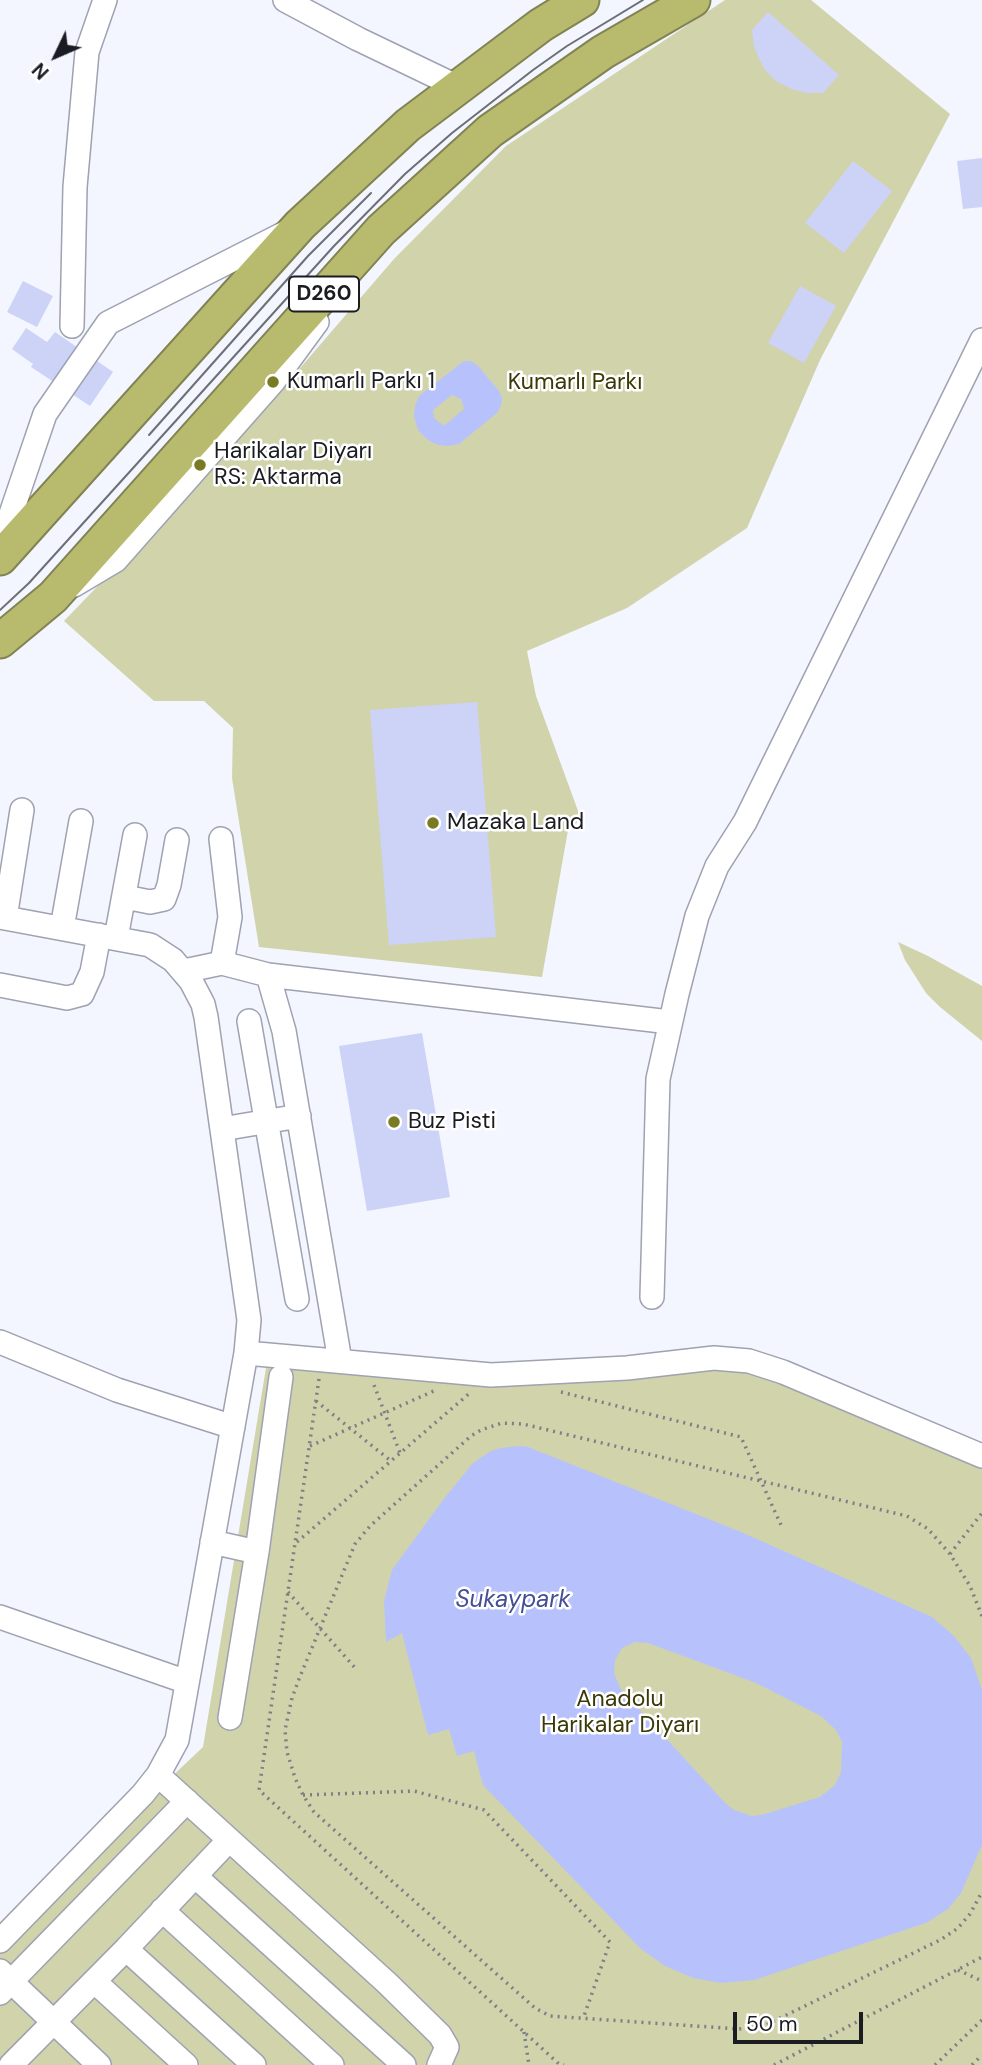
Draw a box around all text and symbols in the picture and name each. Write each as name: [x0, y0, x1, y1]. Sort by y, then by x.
north arrow: [21, 21, 91, 91]
text: N: [27, 57, 54, 85]
road number: D260: [289, 276, 359, 312]
place label: Kumarlı Parkı 1: [287, 368, 435, 396]
park label: Kumarlı Parkı: [508, 369, 642, 397]
marker: Kumarlı Parkı 1: [265, 374, 281, 390]
place label: Harikalar Diyarı RS: Aktarma: [214, 438, 372, 492]
marker: Harikalar Diyarı RS: Aktarma: [192, 457, 208, 473]
place label: Mazaka Land: [447, 809, 584, 837]
marker: Mazaka Land: [425, 815, 441, 831]
place label: Buz Pisti: [408, 1108, 496, 1136]
marker: Buz Pisti: [386, 1114, 402, 1130]
water label: Sukaypark: [455, 1587, 571, 1615]
park label: Anadolu Harikalar Diyarı: [541, 1686, 699, 1740]
scale bar: [737, 1998, 866, 2042]
text: 50 m: [746, 2010, 797, 2038]

